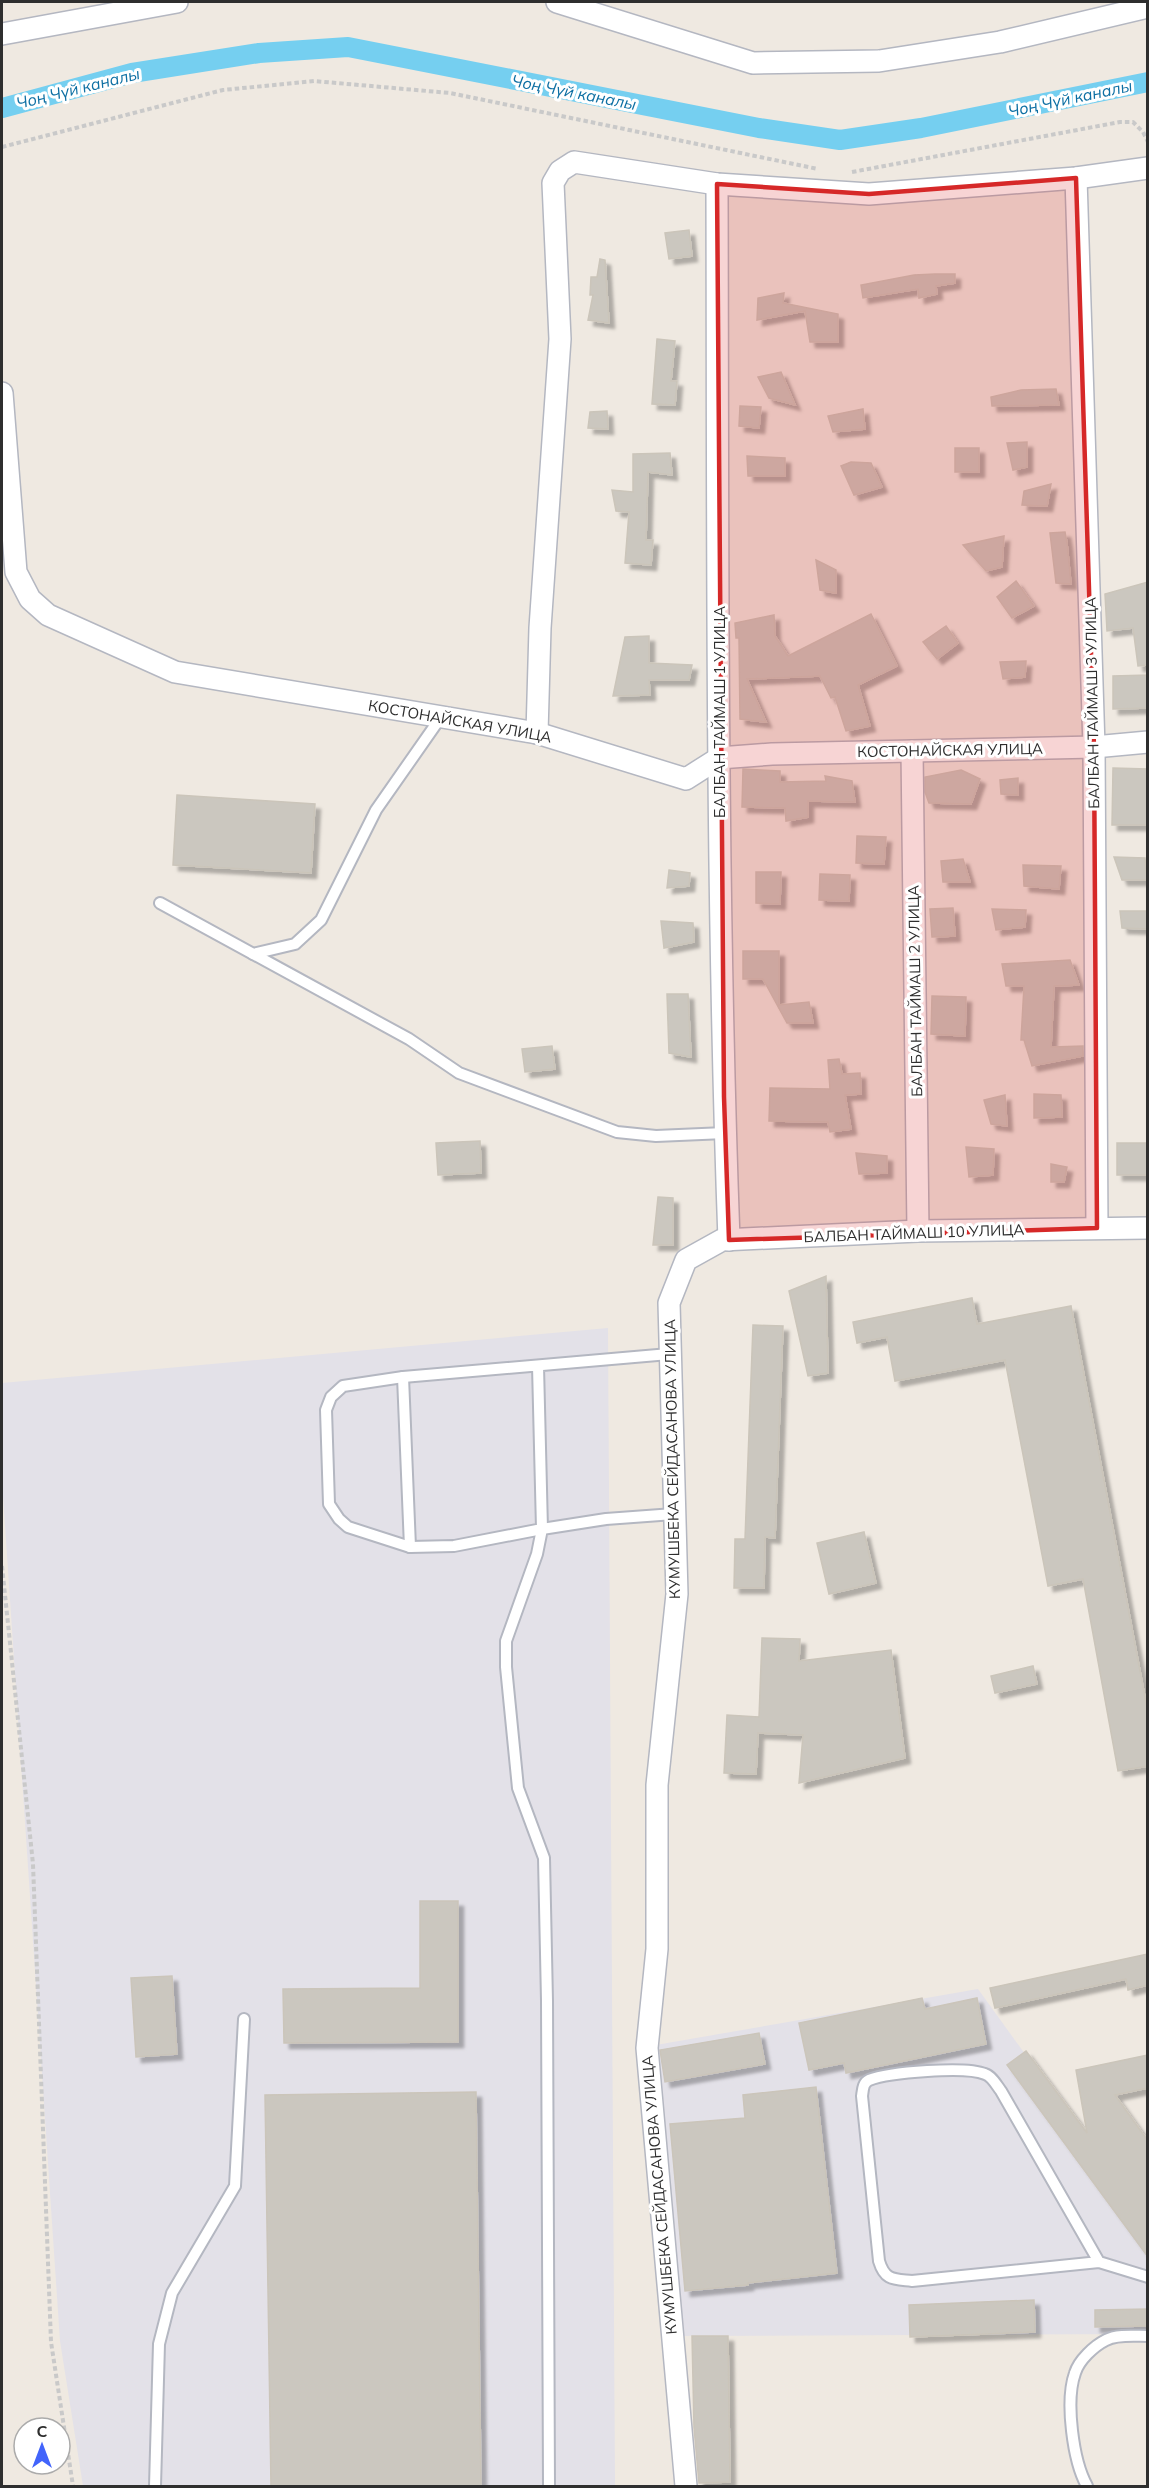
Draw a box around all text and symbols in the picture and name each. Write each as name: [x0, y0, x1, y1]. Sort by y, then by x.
water label: Чоң Чүй каналы: [14, 63, 142, 113]
water label: Чоң Чүй каналы: [510, 70, 638, 114]
water label: Чоң Чүй каналы: [1006, 75, 1134, 121]
street label: БАЛБАН ТАЙМАШ 3 УЛИЦА: [1081, 597, 1103, 809]
street label: БАЛБАН ТАЙМАШ 1 УЛИЦА: [710, 606, 729, 818]
street label: КОСТОНАЙСКАЯ УЛИЦА: [367, 695, 553, 747]
street label: КОСТОНАЙСКАЯ УЛИЦА: [857, 739, 1043, 761]
street label: БАЛБАН ТАЙМАШ 2 УЛИЦА: [904, 885, 926, 1097]
street label: БАЛБАН ТАЙМАШ 10 УЛИЦА: [803, 1220, 1025, 1246]
street label: КУМУШБЕКА СЕЙДАСАНОВА УЛИЦА: [660, 1319, 684, 1599]
street label: КУМУШБЕКА СЕЙДАСАНОВА УЛИЦА: [637, 2055, 681, 2335]
north arrow: [12, 2416, 72, 2476]
text: С: [37, 2421, 48, 2441]

